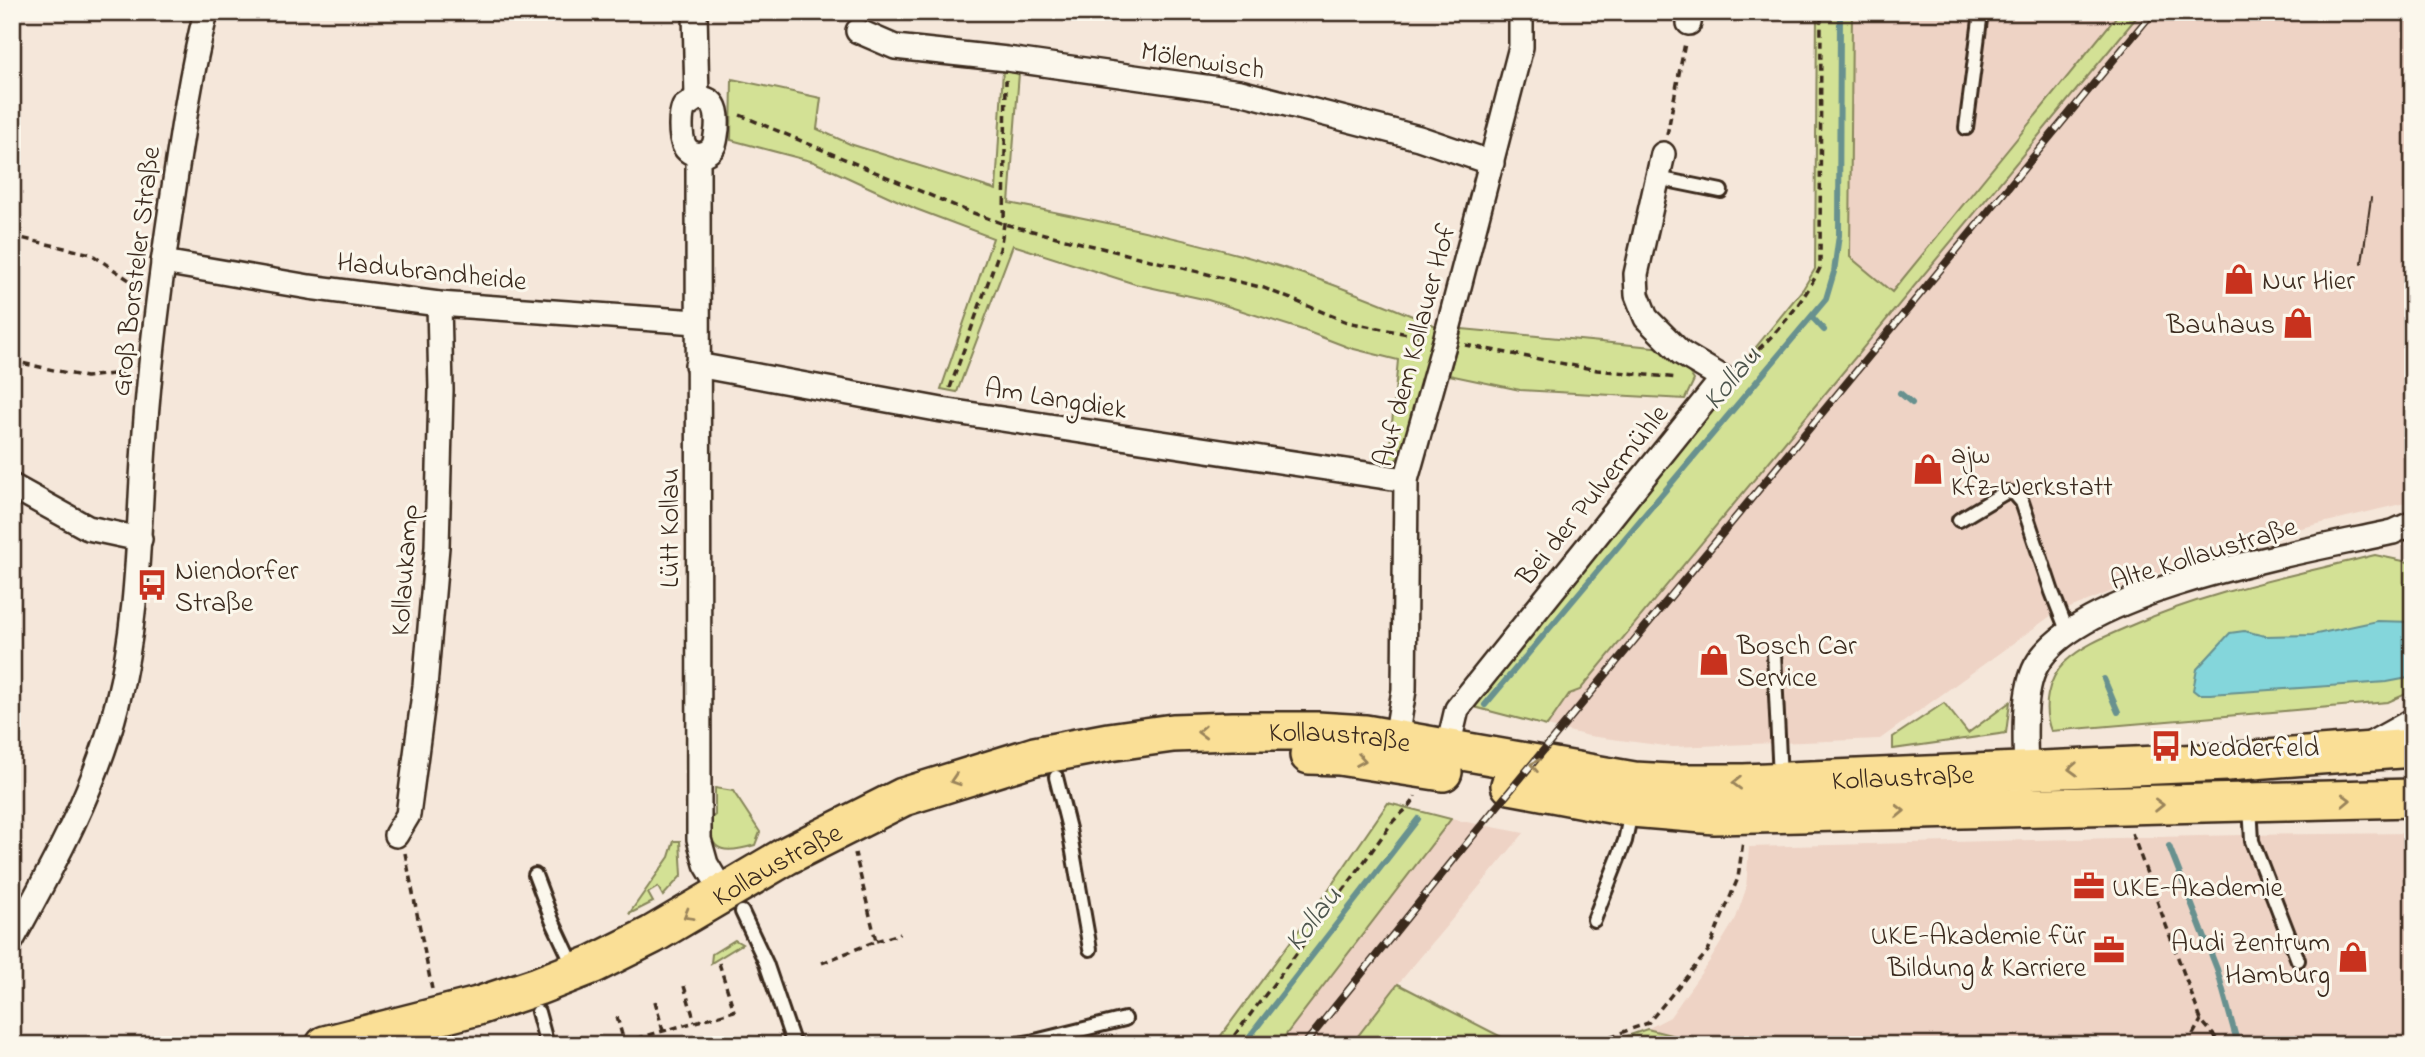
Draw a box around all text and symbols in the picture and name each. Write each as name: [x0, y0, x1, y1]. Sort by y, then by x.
street label: Mölenwisch: [1137, 32, 1267, 92]
street label: Groß Borsteler Straße: [102, 144, 173, 399]
street label: Auf dem Kollauer Hof: [1364, 220, 1469, 472]
street label: Hadubrandheide: [335, 243, 529, 304]
shop icon: Nur Hier: [2222, 262, 2256, 296]
place label: Nur Hier: [2262, 262, 2355, 303]
place label: Bauhaus: [2165, 306, 2275, 347]
shop icon: Bauhaus: [2281, 306, 2315, 340]
water label: Kollau: [1693, 337, 1773, 421]
street label: Am Langdiek: [981, 369, 1130, 432]
street label: Bei der Pulvermühle: [1507, 396, 1680, 597]
place label: ajw Kfz-Werkstatt: [1951, 436, 2113, 509]
shop icon: ajw Kfz-Werkstatt: [1911, 452, 1945, 486]
street label: Lütt Kollau: [651, 468, 692, 588]
street label: Kollaukamp: [381, 503, 432, 638]
street label: Alte Kollaustraße: [2106, 507, 2303, 603]
place label: Niendorfer Straße: [175, 552, 299, 625]
bus stop icon: Niendorfer Straße: [135, 568, 169, 602]
place label: Bosch Car Service: [1736, 627, 1857, 700]
shop icon: Bosch Car Service: [1697, 643, 1731, 677]
street label: Kollaustraße: [1269, 714, 1414, 766]
one-way arrow: [1196, 724, 1207, 739]
bus stop icon: Nedderfeld: [2149, 729, 2183, 763]
place label: Nedderfeld: [2189, 729, 2319, 770]
one-way arrow: [1355, 752, 1367, 767]
street label: Kollaustraße: [1831, 756, 1975, 803]
one-way arrow: [1529, 758, 1541, 773]
one-way arrow: [2067, 761, 2078, 776]
one-way arrow: [950, 772, 962, 786]
one-way arrow: [1732, 775, 1742, 791]
one-way arrow: [2341, 793, 2352, 808]
one-way arrow: [2154, 797, 2165, 812]
one-way arrow: [1895, 803, 1906, 818]
street label: Kollaustraße: [706, 814, 850, 919]
office icon: UKE-Akademie: [2072, 869, 2106, 903]
place label: UKE-Akademie: [2112, 869, 2283, 910]
water label: Kollau: [1275, 878, 1354, 962]
one-way arrow: [682, 907, 695, 920]
place label: UKE-Akademie für Bildung & Karriere: [1870, 917, 2086, 990]
place label: Audi Zentrum Hamburg: [2171, 924, 2330, 997]
office icon: UKE-Akademie für Bildung & Karriere: [2092, 933, 2126, 967]
shop icon: Audi Zentrum Hamburg: [2336, 940, 2370, 974]

